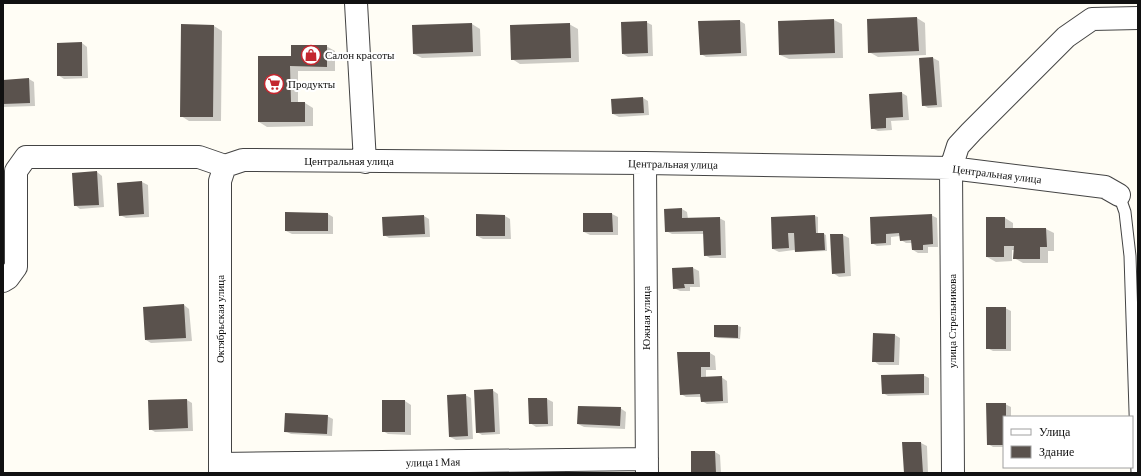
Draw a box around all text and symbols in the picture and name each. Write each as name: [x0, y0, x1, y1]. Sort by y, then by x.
shop icon: Салон красоты: [300, 44, 322, 66]
place label: Салон красоты: [325, 49, 395, 61]
supermarket icon: Продукты: [263, 73, 285, 95]
place label: Продукты: [288, 78, 336, 90]
street label: Центральная улица: [304, 155, 394, 167]
street label: Центральная улица: [628, 157, 718, 171]
street label: Центральная улица: [952, 163, 1042, 185]
street label: улица Стрельникова: [946, 274, 958, 368]
street label: Октябрьская улица: [214, 275, 226, 363]
street label: Южная улица: [640, 286, 652, 350]
legend: [1003, 416, 1133, 468]
text: Улица: [1039, 425, 1071, 439]
text: Здание: [1039, 445, 1074, 459]
street label: улица 1 Мая: [406, 456, 460, 468]

